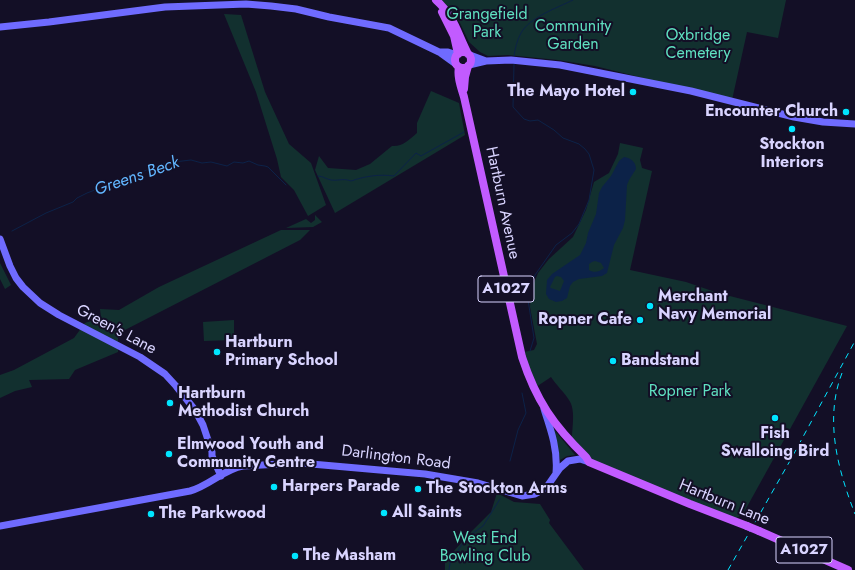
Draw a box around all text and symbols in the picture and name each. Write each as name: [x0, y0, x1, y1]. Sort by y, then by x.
park label: Grangefield Park: [446, 5, 528, 43]
park label: Community Garden: [535, 17, 611, 55]
park label: Oxbridge Cemetery: [665, 26, 731, 64]
place label: The Mayo Hotel: [507, 82, 625, 102]
marker: The Mayo Hotel: [628, 87, 638, 97]
place label: Encounter Church: [705, 102, 838, 122]
marker: Encounter Church: [841, 107, 851, 117]
marker: Stockton Interiors: [787, 124, 797, 134]
place label: Stockton Interiors: [759, 135, 825, 173]
street label: Hartburn Avenue: [481, 145, 523, 261]
water label: Greens Beck: [92, 153, 182, 201]
road number: A1027: [478, 276, 534, 302]
place label: Merchant Navy Memorial: [658, 287, 771, 325]
street label: Green's Lane: [73, 301, 159, 359]
marker: Merchant Navy Memorial: [645, 301, 655, 311]
place label: Ropner Cafe: [538, 310, 632, 330]
marker: Ropner Cafe: [635, 315, 645, 325]
place label: Hartburn Primary School: [225, 333, 338, 371]
marker: Hartburn Primary School: [212, 347, 222, 357]
place label: Bandstand: [621, 351, 699, 371]
marker: Bandstand: [608, 356, 618, 366]
park label: Ropner Park: [649, 382, 731, 402]
place label: Hartburn Methodist Church: [178, 384, 309, 422]
marker: Hartburn Methodist Church: [165, 398, 175, 408]
marker: Fish Swalloing Bird: [770, 413, 780, 423]
place label: Fish Swalloing Bird: [721, 424, 829, 462]
place label: Elmwood Youth and Community Centre: [177, 435, 324, 473]
street label: Darlington Road: [340, 442, 452, 474]
marker: Elmwood Youth and Community Centre: [164, 449, 174, 459]
street label: Hartburn Lane: [676, 476, 772, 530]
place label: Harpers Parade: [282, 477, 400, 497]
place label: The Stockton Arms: [426, 479, 567, 499]
marker: Harpers Parade: [269, 482, 279, 492]
marker: The Stockton Arms: [413, 484, 423, 494]
place label: All Saints: [392, 503, 462, 523]
place label: The Parkwood: [159, 504, 266, 524]
marker: All Saints: [379, 508, 389, 518]
marker: The Parkwood: [146, 509, 156, 519]
park label: West End Bowling Club: [440, 529, 530, 567]
road number: A1027: [776, 537, 832, 563]
place label: The Masham: [303, 546, 396, 566]
marker: The Masham: [290, 551, 300, 561]

